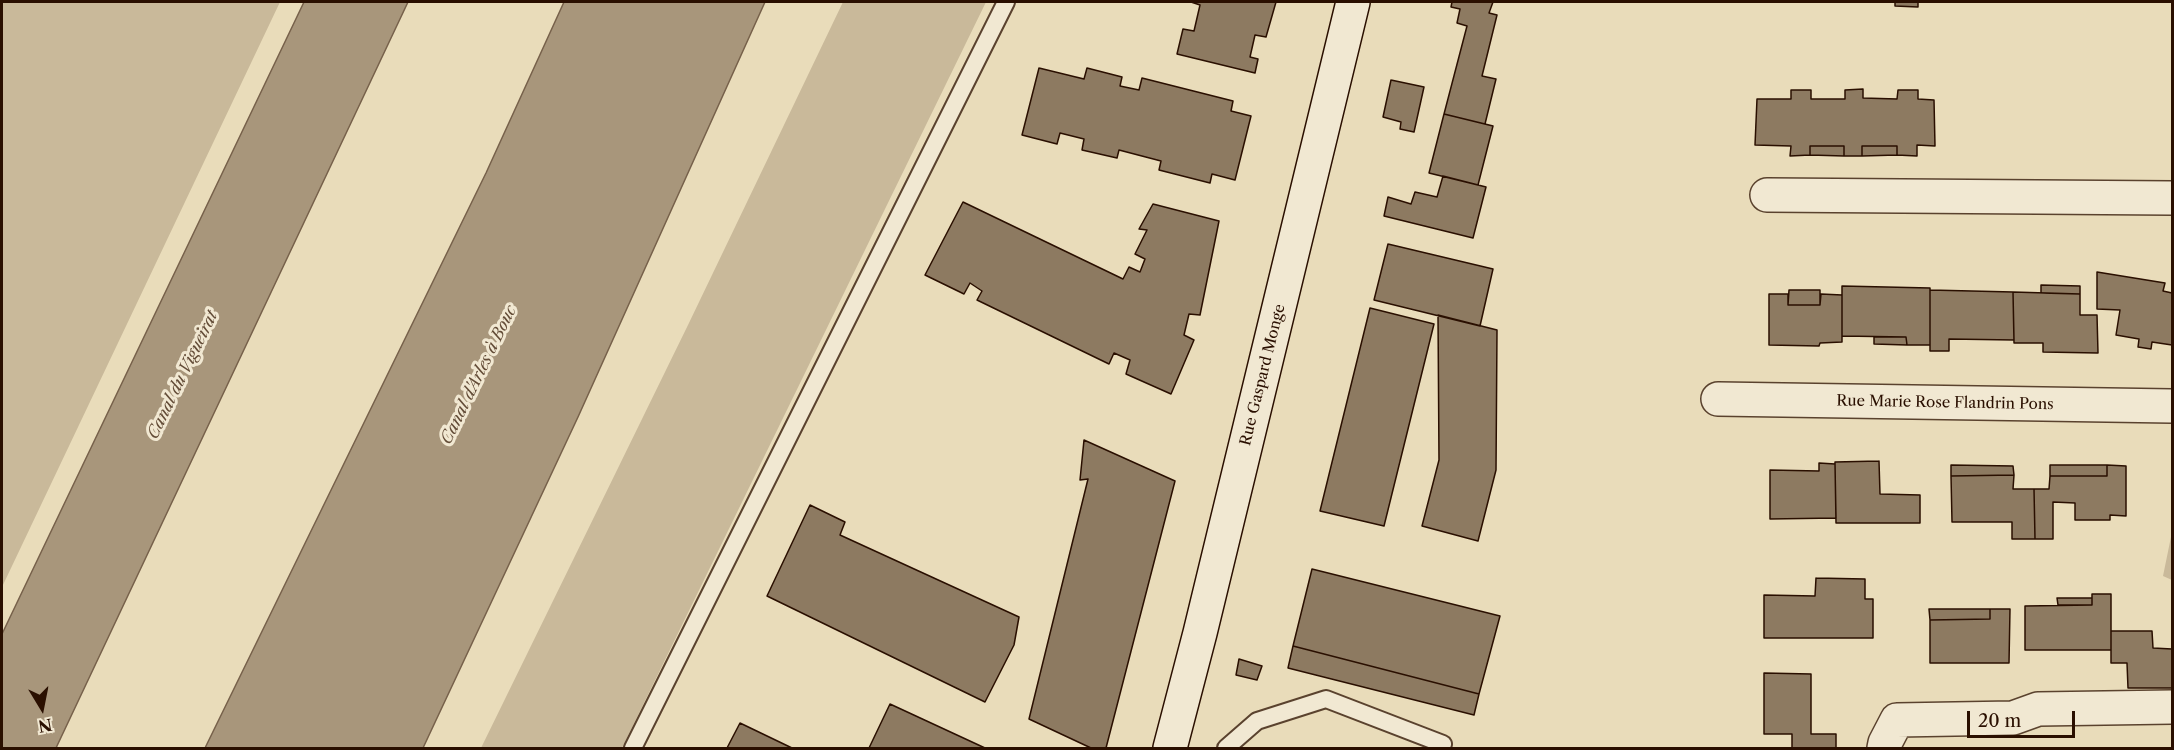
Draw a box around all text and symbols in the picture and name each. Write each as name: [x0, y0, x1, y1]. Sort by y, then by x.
street label: Rue Gaspard Monge: [1237, 302, 1289, 448]
water label: Canal d'Arles à Bouc: [437, 303, 521, 447]
water label: Canal du Vigueirat: [144, 308, 222, 442]
street label: Rue Marie Rose Flandrin Pons: [1836, 392, 2054, 414]
north arrow: [12, 678, 72, 738]
scale bar: [1970, 699, 2078, 737]
text: 20 m: [1978, 710, 2021, 732]
text: N: [37, 715, 54, 737]

